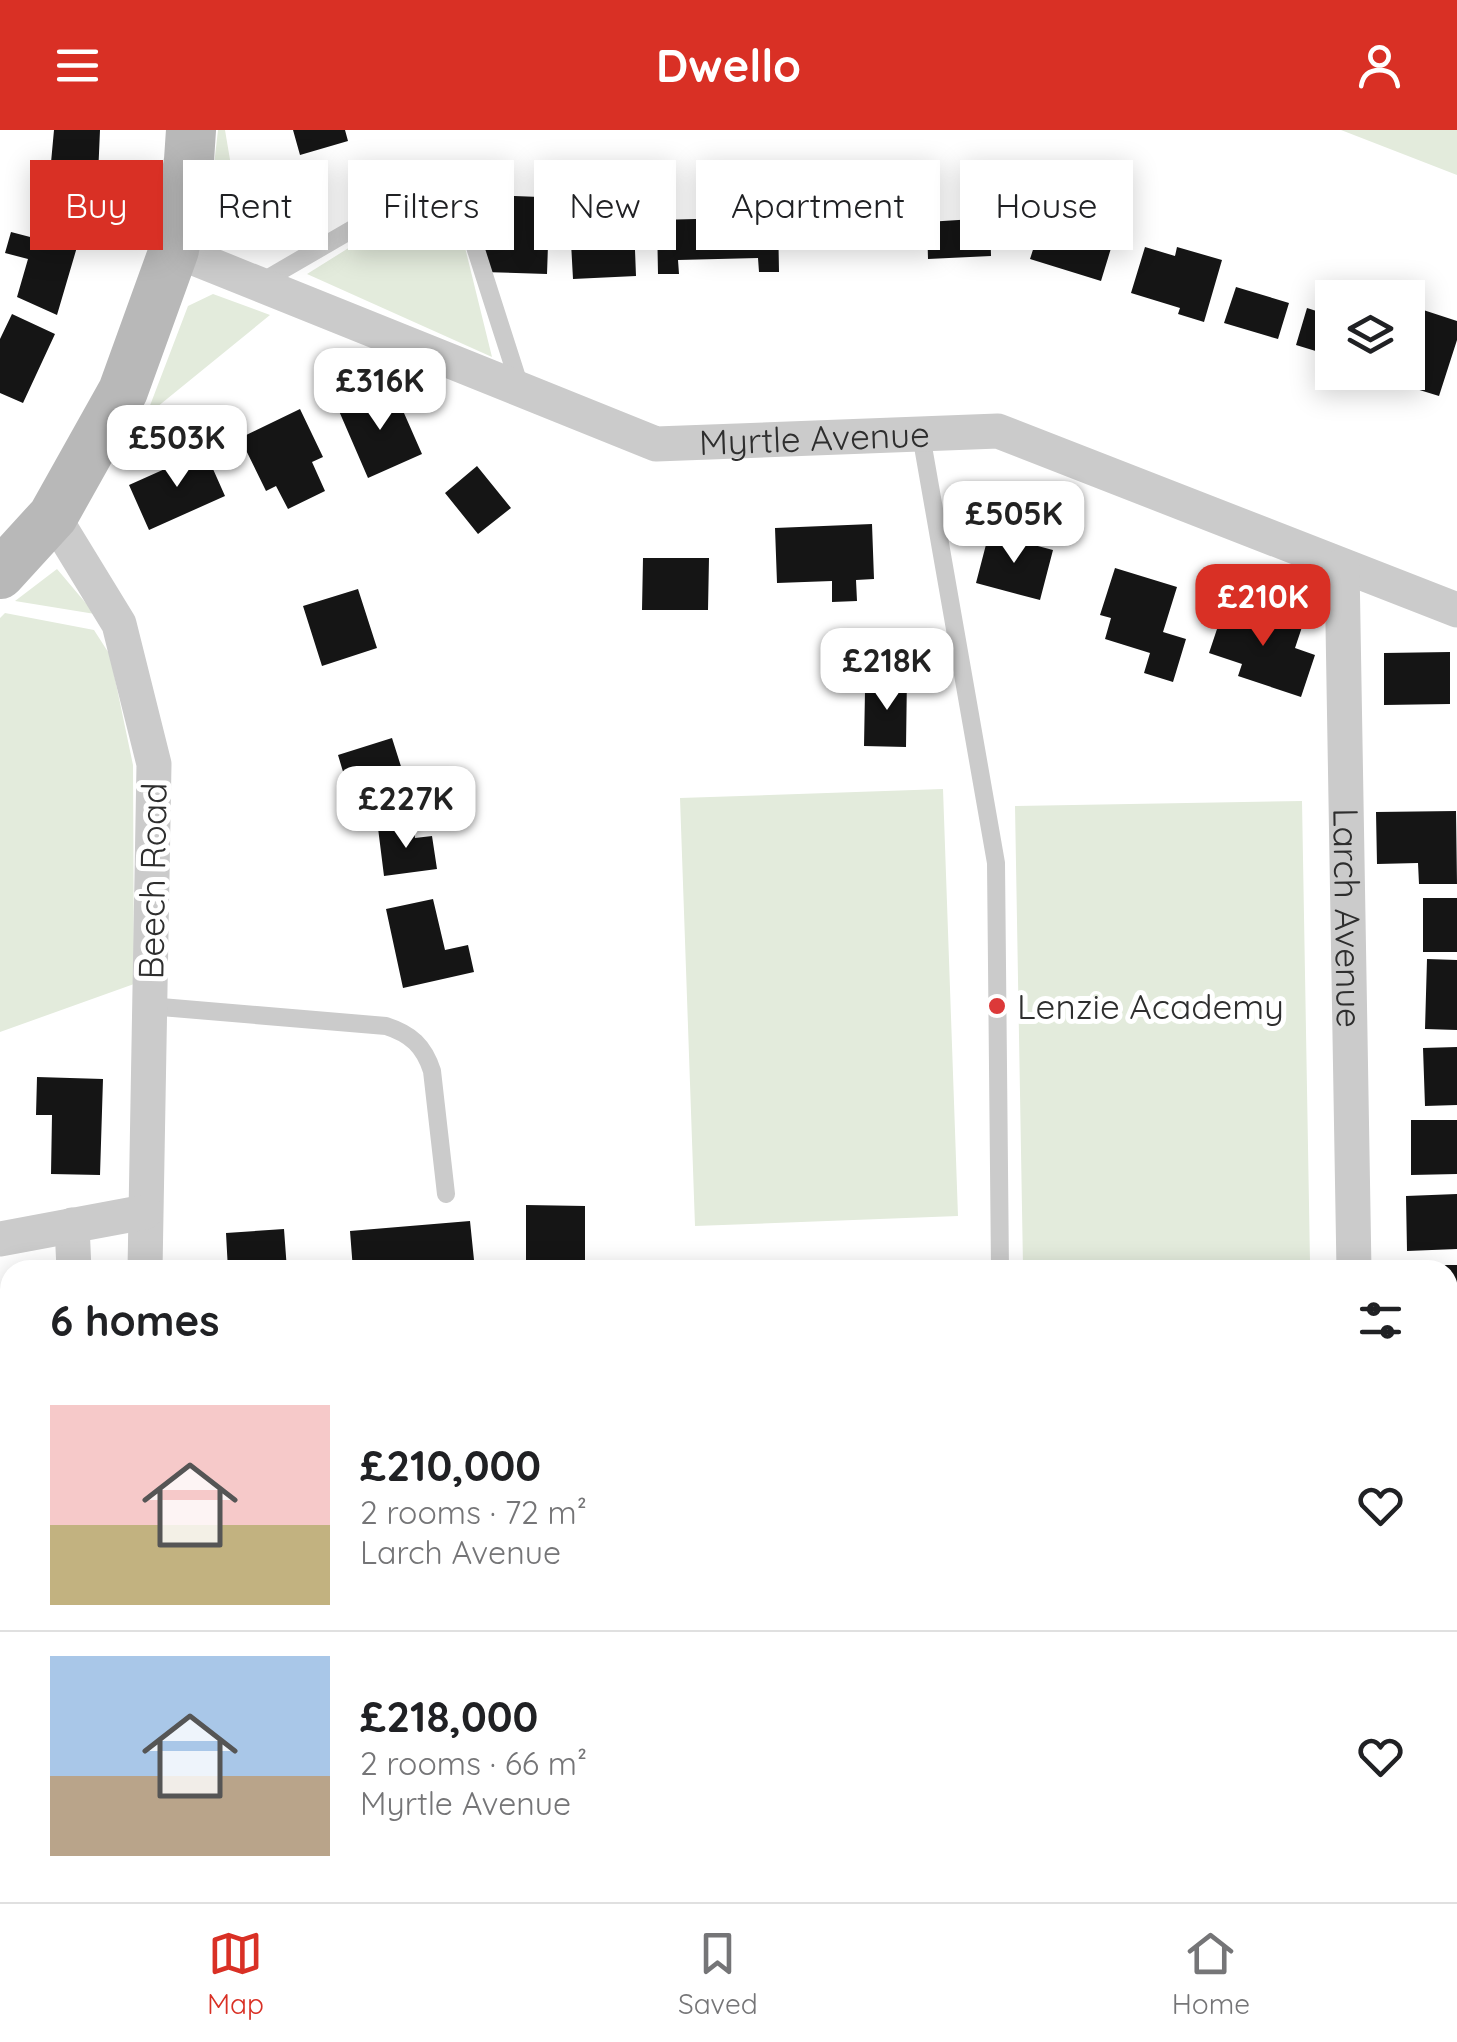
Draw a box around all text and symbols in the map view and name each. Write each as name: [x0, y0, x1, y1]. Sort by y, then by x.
text: Dwello: [656, 37, 801, 93]
icon: menu: [50, 38, 105, 93]
icon: person: [1352, 38, 1407, 93]
chip: Buy: [30, 160, 163, 250]
chip: Rent: [183, 160, 328, 250]
chip: Filters: [348, 160, 514, 250]
chip: New: [534, 160, 676, 250]
chip: Apartment: [696, 160, 940, 250]
chip: House: [960, 160, 1133, 250]
map controls: [1315, 280, 1425, 390]
button: layers: [1315, 280, 1425, 390]
pin: £316K: [310, 348, 450, 433]
text: £316K: [336, 360, 424, 400]
pin: £503K: [107, 405, 247, 490]
street label: Myrtle Avenue: [698, 412, 931, 464]
text: £503K: [129, 417, 225, 457]
pin: £505K: [944, 481, 1084, 566]
text: £505K: [965, 493, 1063, 533]
pin: £210K: [1193, 564, 1333, 649]
text: £210K: [1217, 576, 1309, 616]
pin: £218K: [817, 628, 957, 713]
text: £218K: [842, 640, 932, 680]
pin: £227K: [336, 766, 476, 851]
text: £227K: [359, 778, 453, 818]
street label: Beech Road: [128, 782, 176, 980]
street label: Larch Avenue: [1324, 808, 1372, 1028]
place label: Lenzie Academy: [1017, 984, 1284, 1028]
marker: Lenzie Academy: [986, 995, 1008, 1017]
icon: filters: [1353, 1293, 1408, 1348]
text: 6 homes: [50, 1294, 220, 1347]
text: £210,000: [360, 1439, 541, 1492]
icon: home: [130, 1445, 250, 1565]
icon: heart: [1353, 1478, 1408, 1533]
text: 2 rooms · 72 m²: [360, 1492, 587, 1532]
text: Larch Avenue: [360, 1532, 561, 1572]
text: £218,000: [360, 1690, 538, 1743]
icon: home: [130, 1696, 250, 1816]
icon: heart: [1353, 1729, 1408, 1784]
text: 2 rooms · 66 m²: [360, 1743, 587, 1783]
text: Myrtle Avenue: [360, 1783, 571, 1823]
tab: Map: [207, 1926, 264, 2021]
tab: Saved: [678, 1926, 758, 2021]
tab: Home: [1172, 1926, 1250, 2021]

